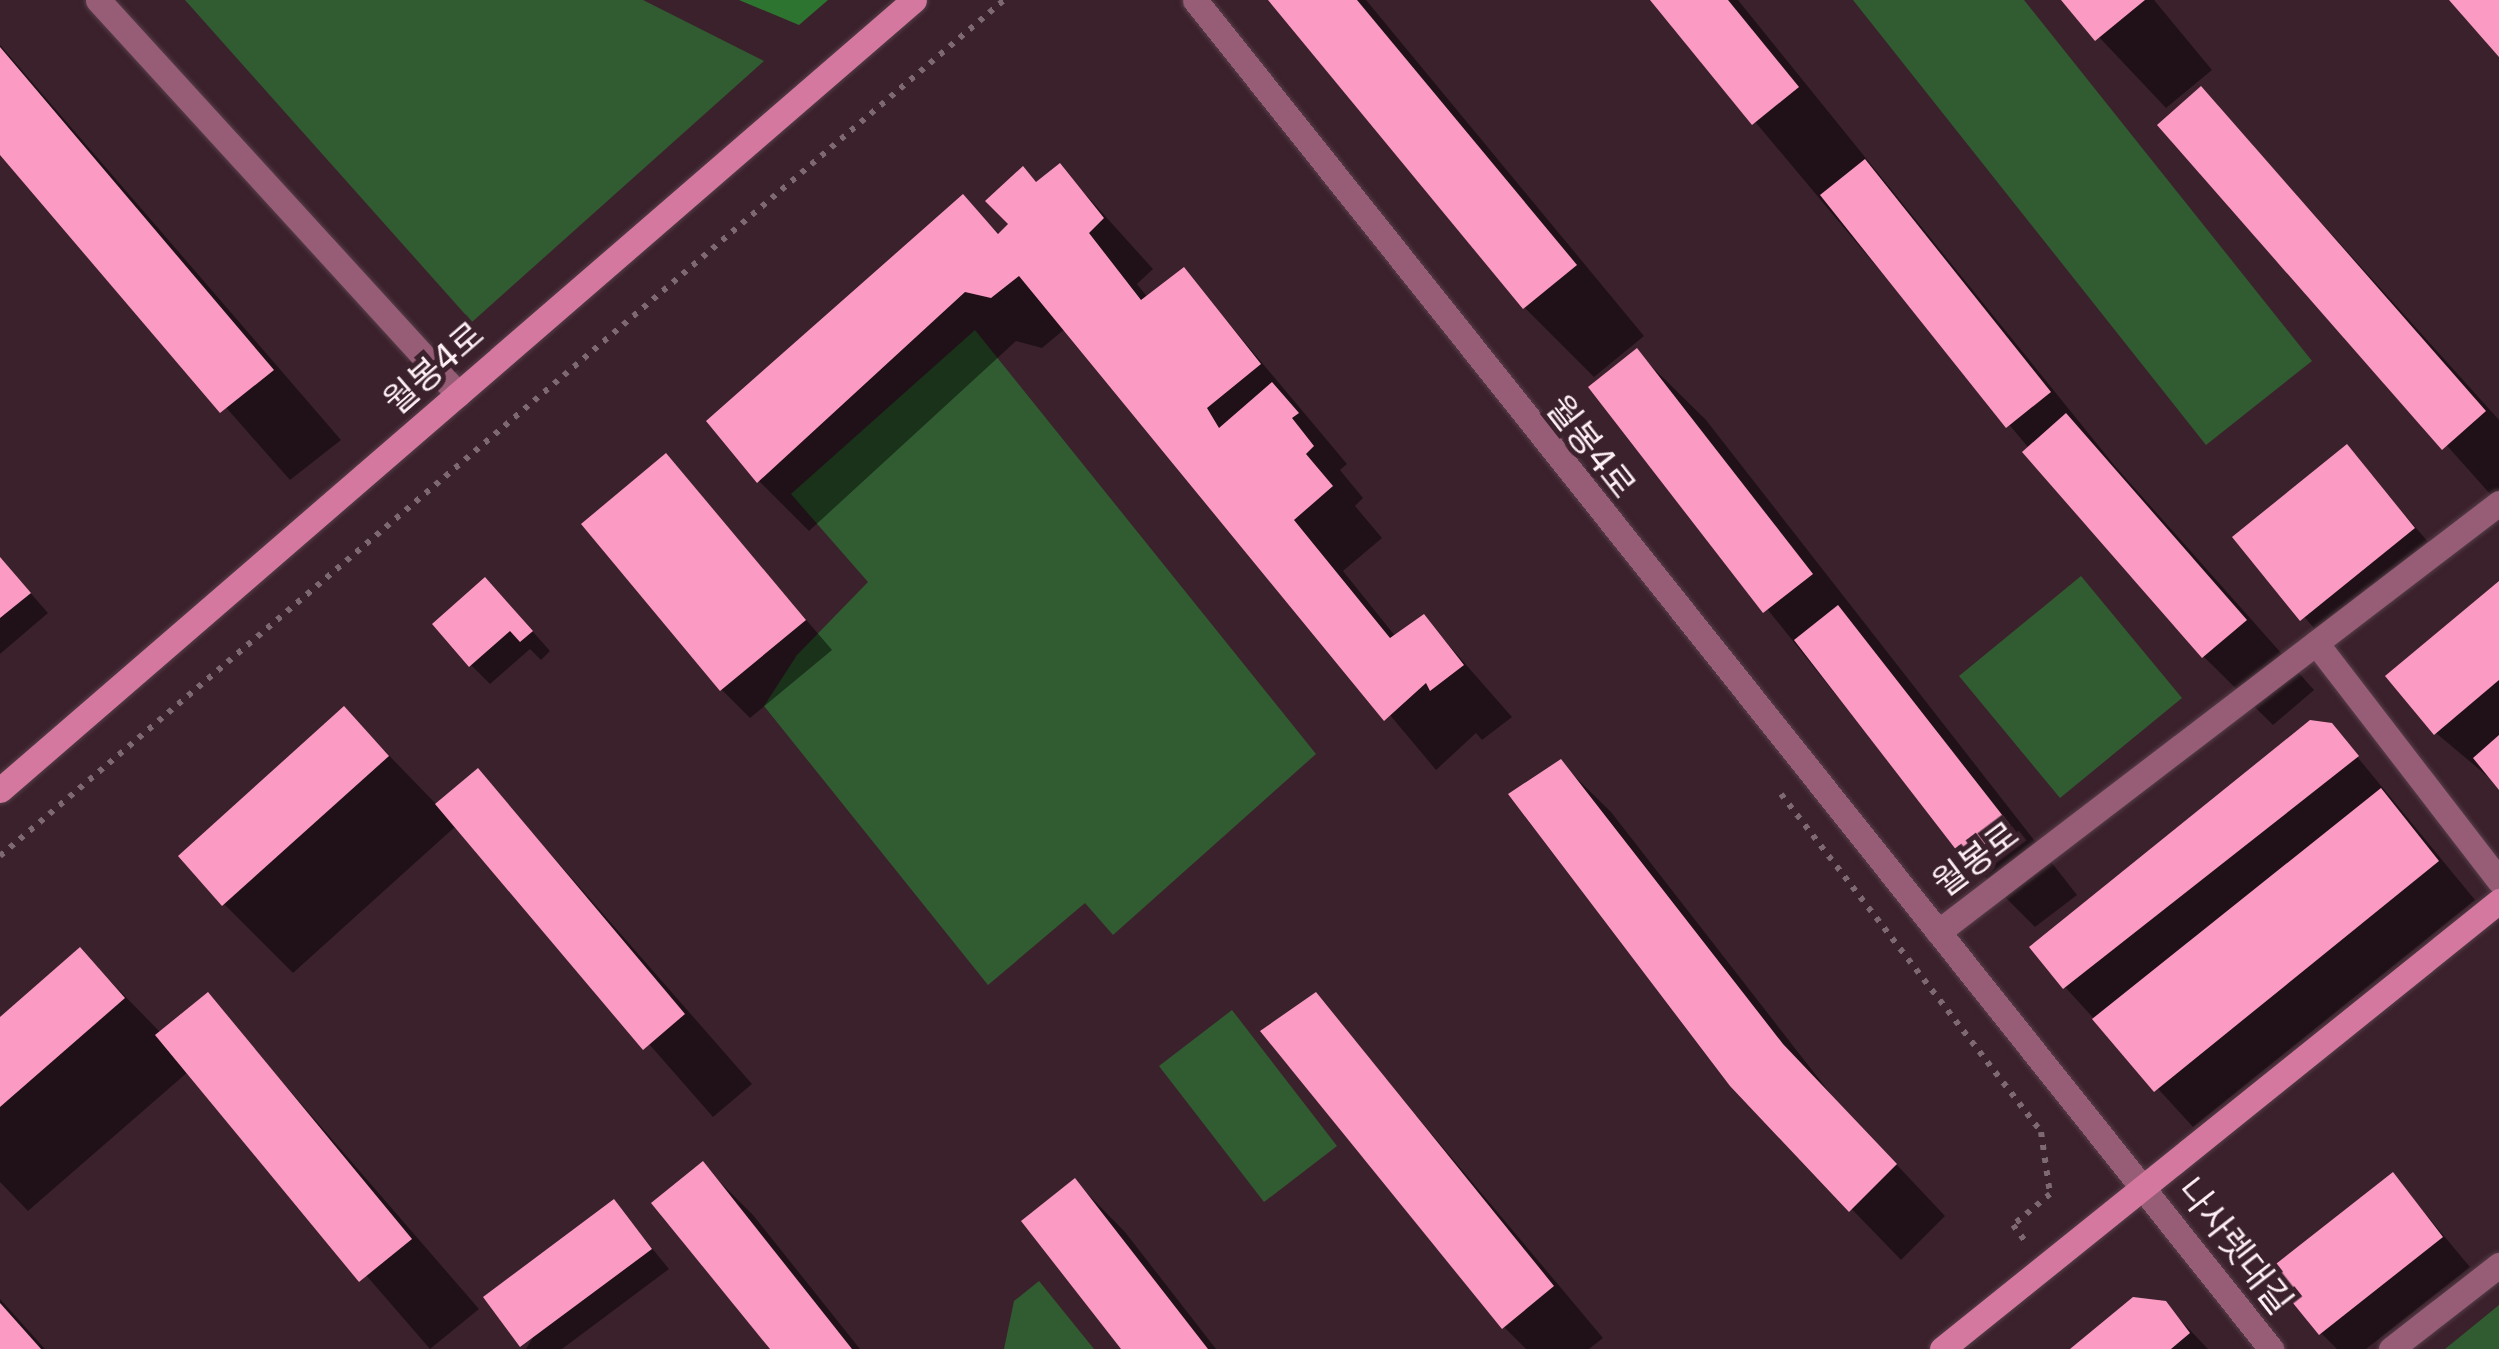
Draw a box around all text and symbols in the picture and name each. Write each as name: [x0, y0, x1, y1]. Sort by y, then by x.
street label: 월봉4로: [375, 313, 493, 423]
street label: 월봉4로: [1538, 387, 1644, 507]
street label: 월봉로: [1925, 813, 2027, 905]
street label: 나사렛대길: [2169, 1170, 2301, 1322]

